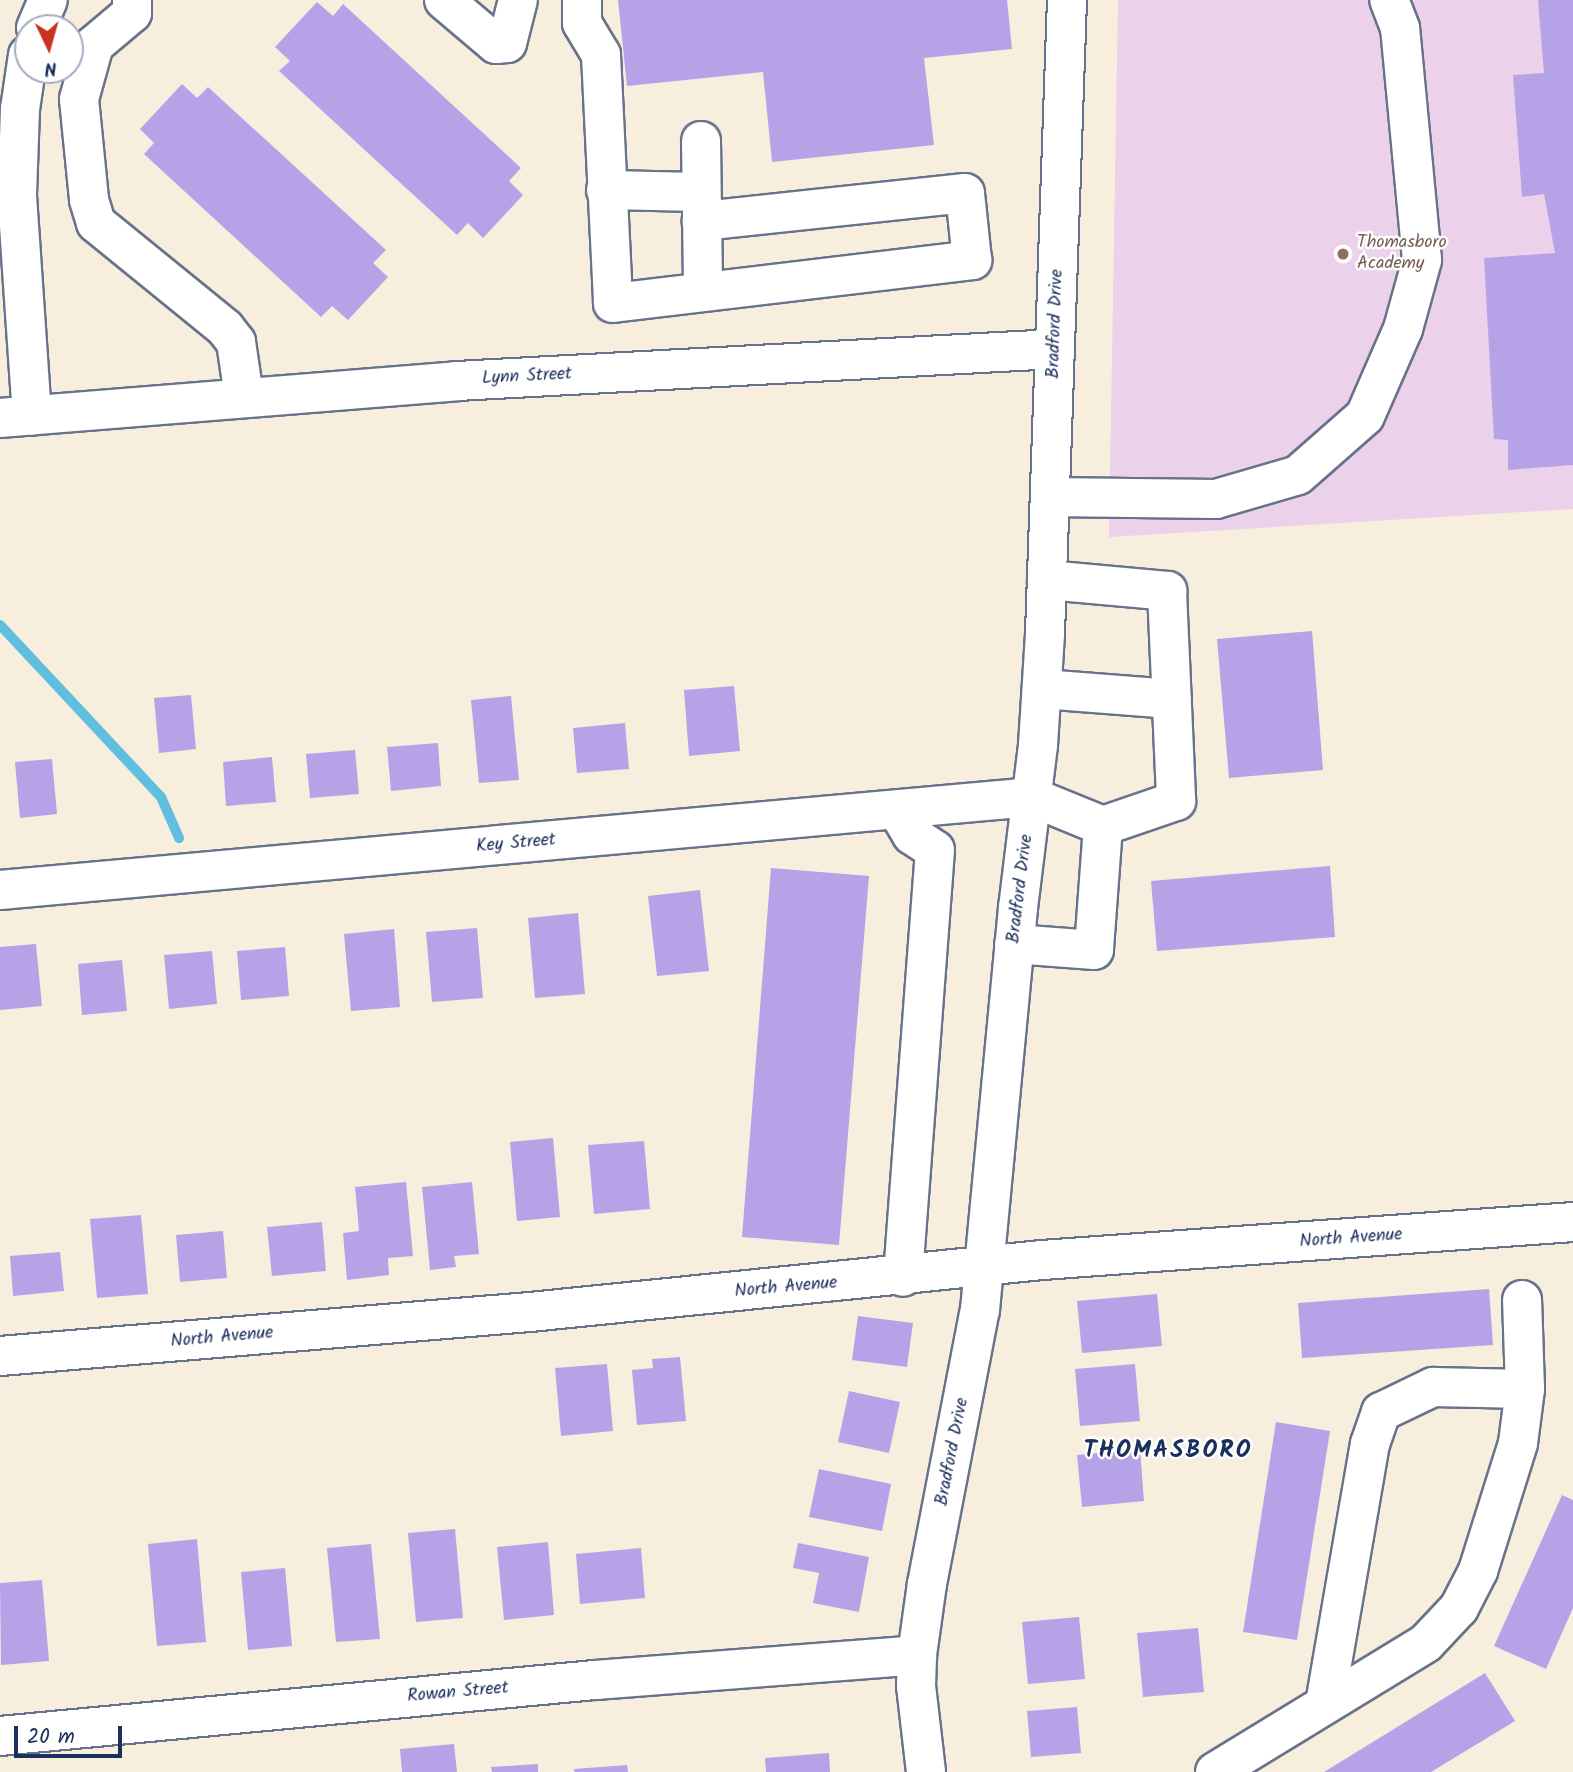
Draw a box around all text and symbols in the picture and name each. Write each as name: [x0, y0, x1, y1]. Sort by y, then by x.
north arrow: [14, 14, 84, 84]
text: N: [43, 52, 58, 83]
place label: Thomasboro Academy: [1357, 233, 1447, 276]
marker: Thomasboro Academy: [1335, 246, 1351, 262]
street label: Bradford Drive: [1043, 269, 1069, 379]
street label: Lynn Street: [481, 364, 573, 390]
street label: Key Street: [475, 830, 557, 858]
street label: Bradford Drive: [1004, 833, 1038, 945]
street label: North Avenue: [1299, 1225, 1403, 1253]
street label: North Avenue: [734, 1273, 838, 1303]
street label: North Avenue: [170, 1323, 274, 1353]
street label: Bradford Drive: [932, 1396, 974, 1508]
district label: THOMASBORO: [1085, 1437, 1251, 1465]
street label: Rowan Street: [406, 1678, 510, 1708]
scale bar: [18, 1712, 126, 1756]
text: 20 m: [27, 1721, 75, 1754]

